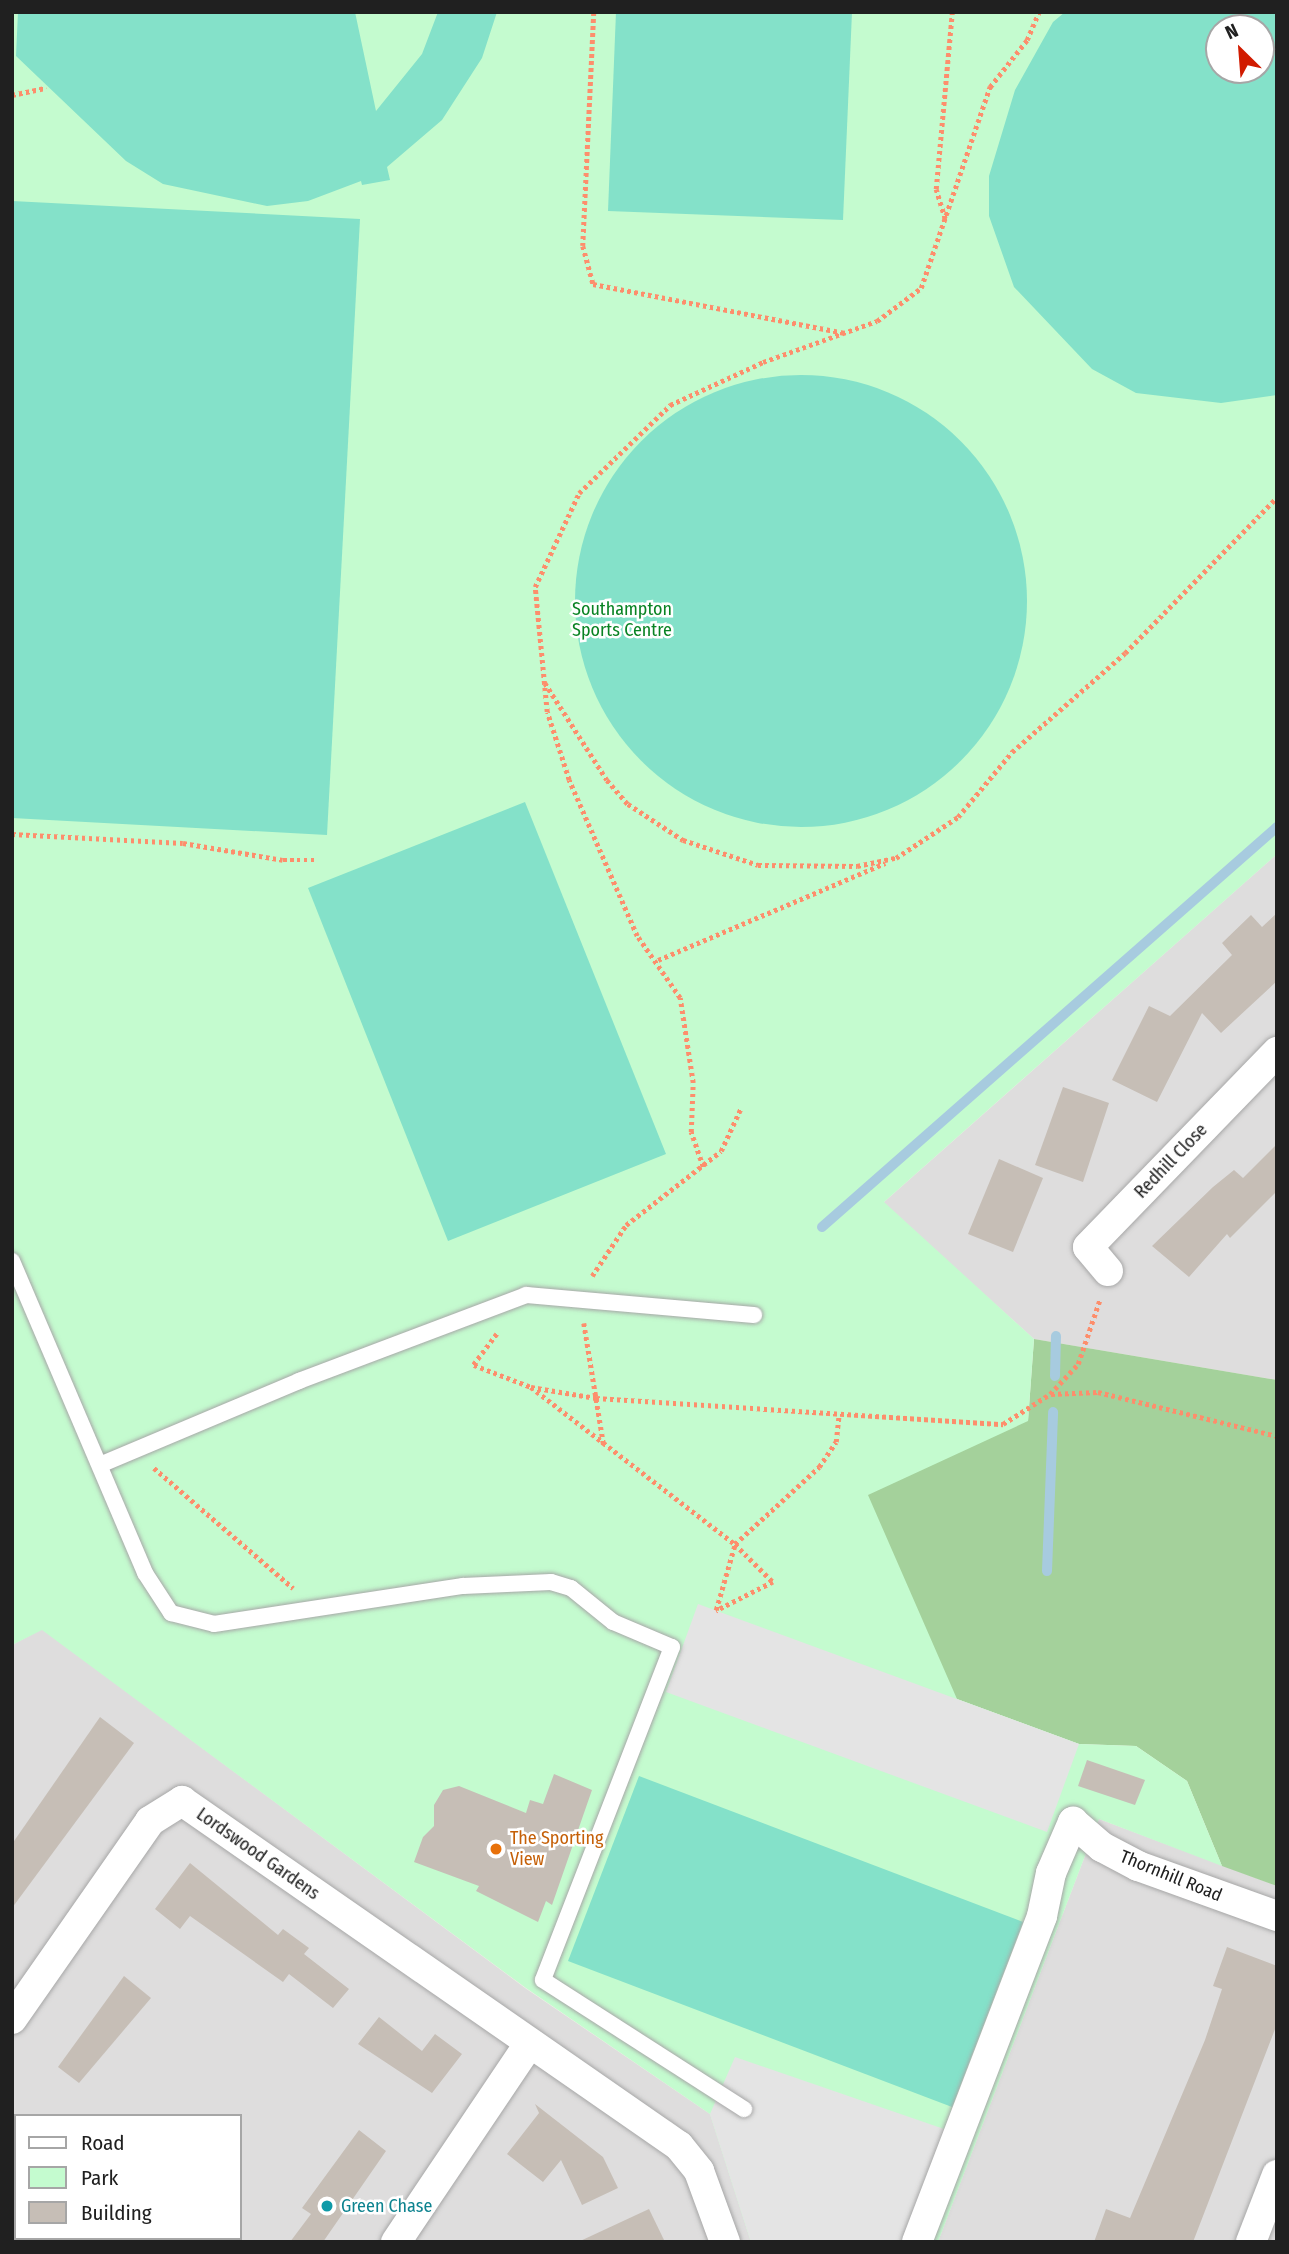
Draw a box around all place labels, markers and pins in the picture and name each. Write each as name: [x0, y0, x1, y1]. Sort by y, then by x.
place label: The Sporting View: [510, 1828, 604, 1870]
marker: The Sporting View: [488, 1841, 504, 1857]
place label: Green Chase: [341, 2195, 432, 2217]
marker: Green Chase: [319, 2198, 335, 2214]

